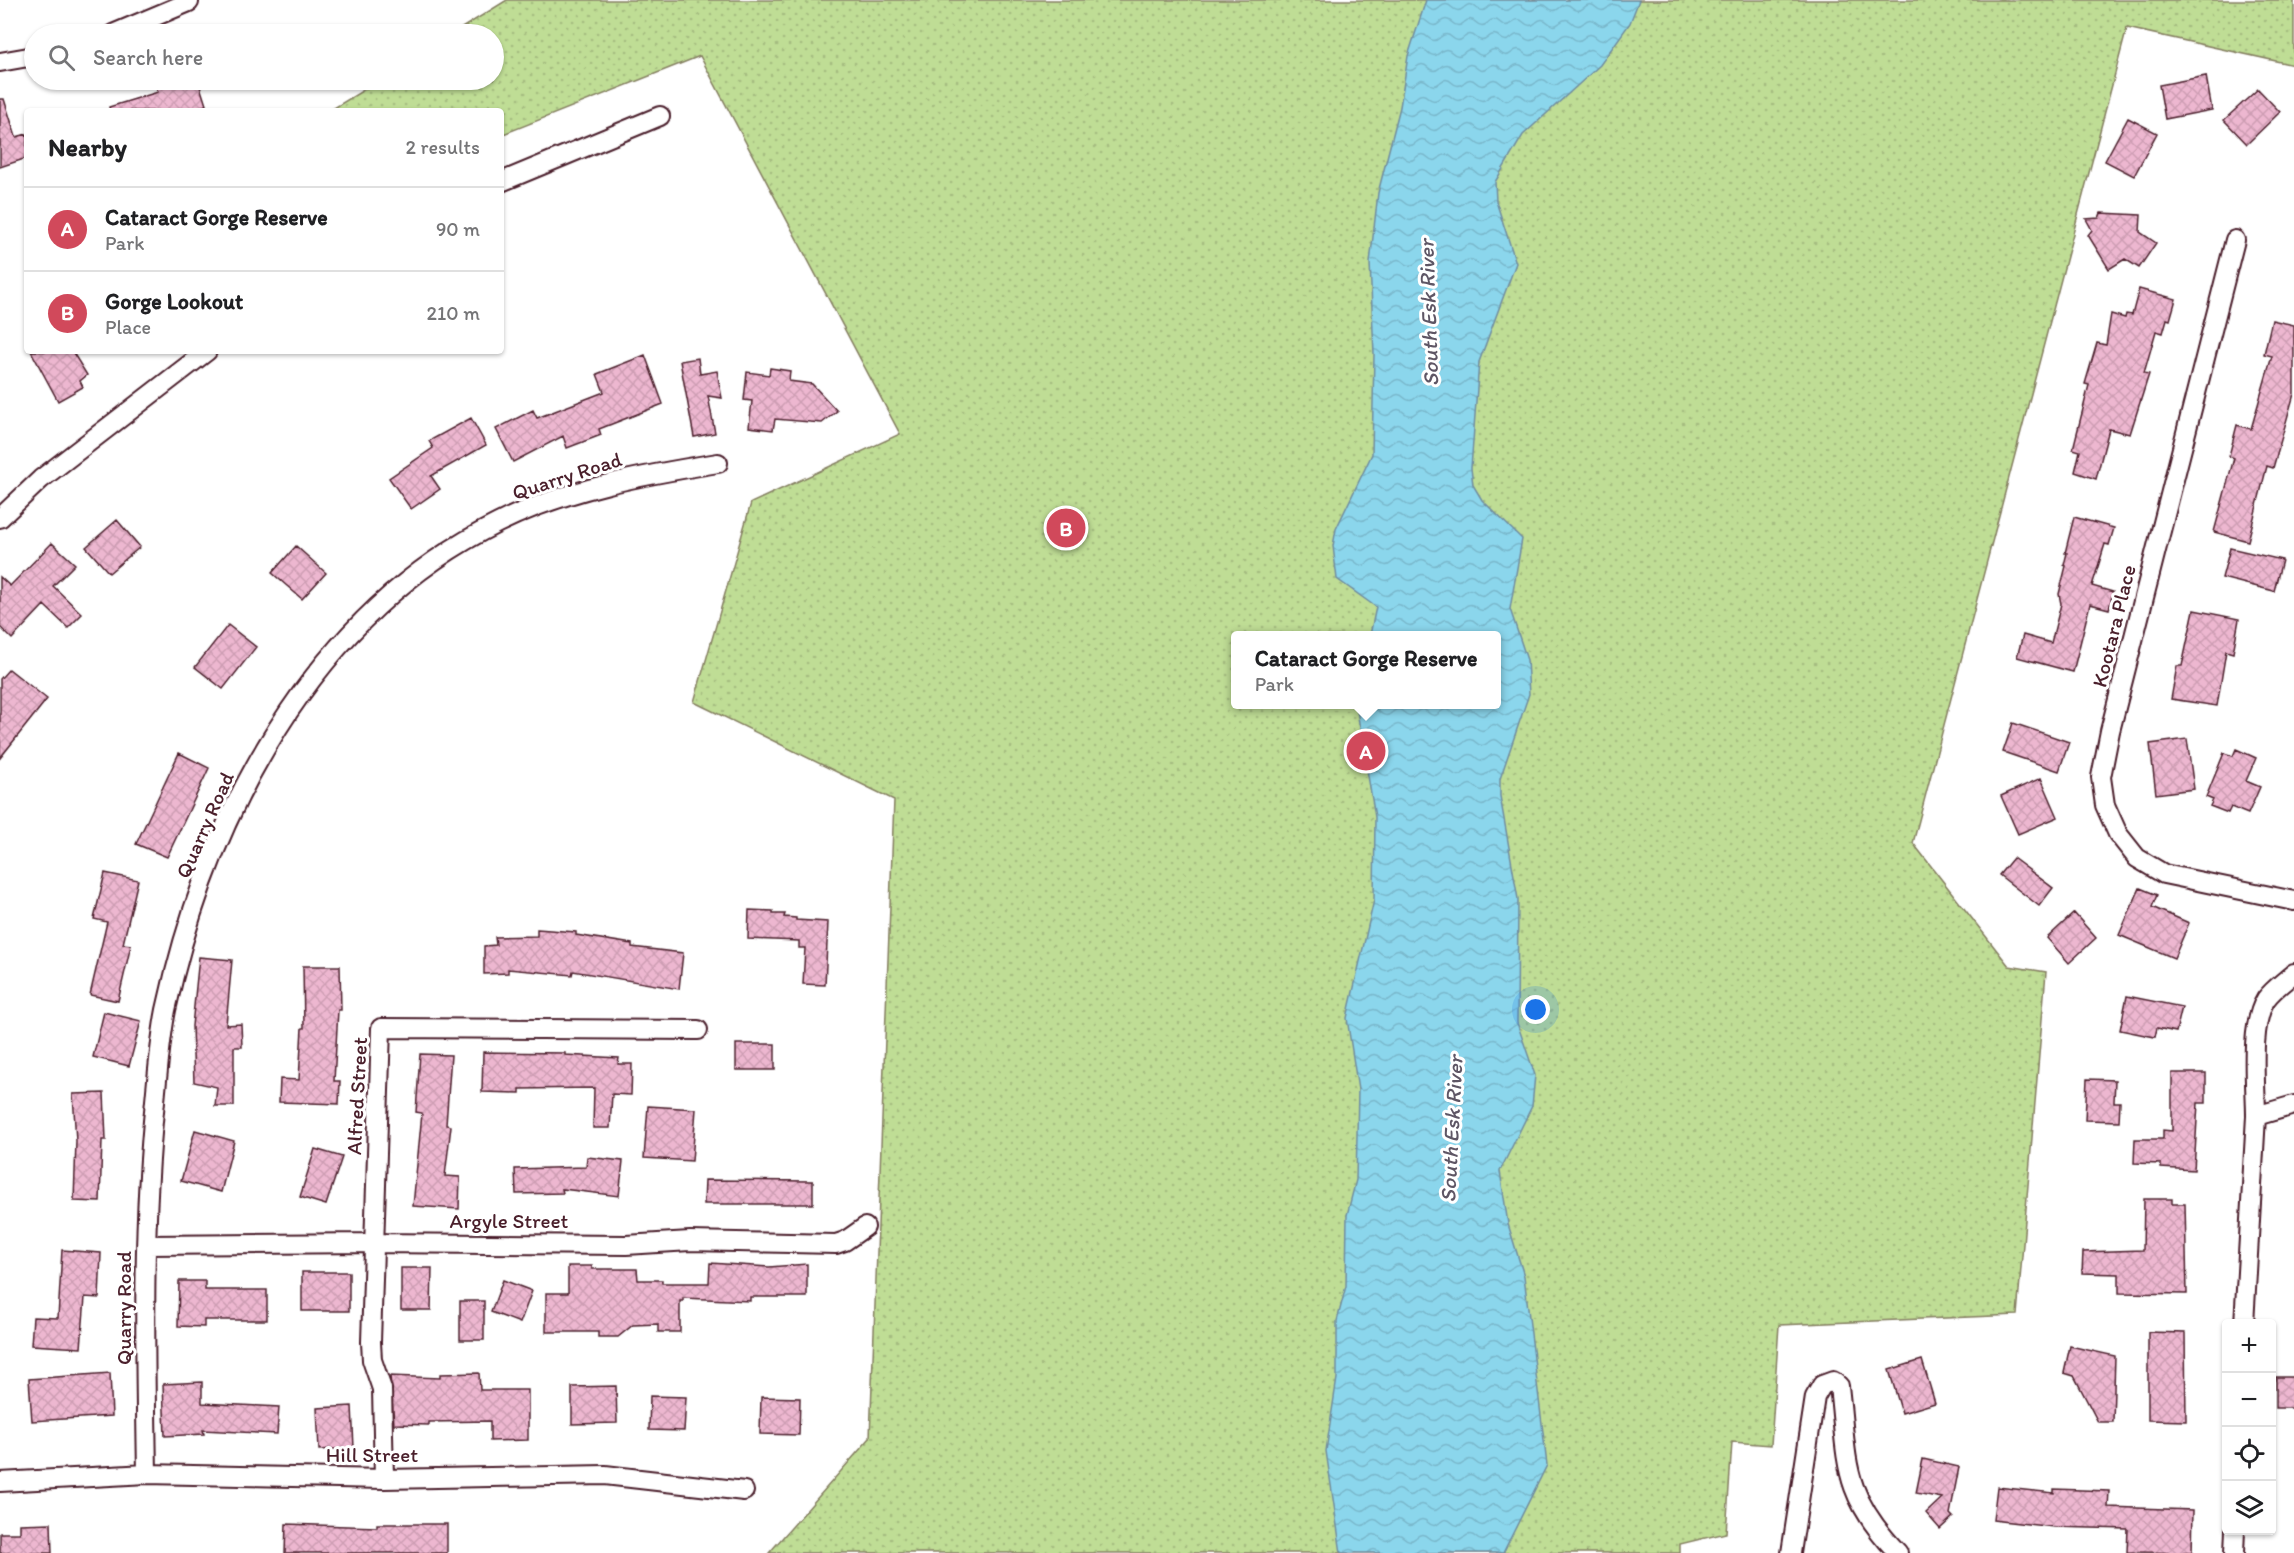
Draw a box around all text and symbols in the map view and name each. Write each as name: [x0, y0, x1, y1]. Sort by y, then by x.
search box: [24, 24, 504, 90]
icon: search: [45, 41, 78, 74]
text: Search here: [93, 44, 203, 71]
text: Nearby: [48, 131, 127, 163]
text: 2 results: [406, 135, 480, 159]
text: Cataract Gorge Reserve: [105, 204, 328, 231]
text: A: [61, 217, 74, 241]
text: 90 m: [436, 217, 480, 241]
text: Park: [105, 231, 144, 255]
water label: South Esk River: [1412, 237, 1445, 387]
text: Gorge Lookout: [105, 288, 243, 315]
text: B: [61, 301, 74, 325]
text: 210 m: [427, 301, 480, 325]
text: Place: [105, 315, 151, 339]
street label: Quarry Road: [509, 446, 625, 505]
pin: B: [1046, 506, 1086, 550]
street label: Kootara Place: [2086, 562, 2141, 690]
popup: [1231, 631, 1501, 709]
text: Cataract Gorge Reserve: [1255, 645, 1477, 672]
text: Park: [1255, 672, 1294, 696]
pin: A: [1346, 728, 1386, 774]
street label: Quarry Road: [170, 767, 239, 882]
your location: [1521, 995, 1550, 1024]
street label: Alfred Street: [341, 1036, 372, 1156]
water label: South Esk River: [1434, 1053, 1469, 1203]
street label: Argyle Street: [449, 1208, 569, 1233]
street label: Quarry Road: [111, 1251, 136, 1365]
map controls: [2222, 1319, 2276, 1535]
button: +: [2222, 1319, 2276, 1373]
button: −: [2222, 1373, 2276, 1427]
button: locate: [2222, 1427, 2276, 1481]
street label: Hill Street: [326, 1442, 418, 1467]
button: layers: [2222, 1481, 2276, 1535]

